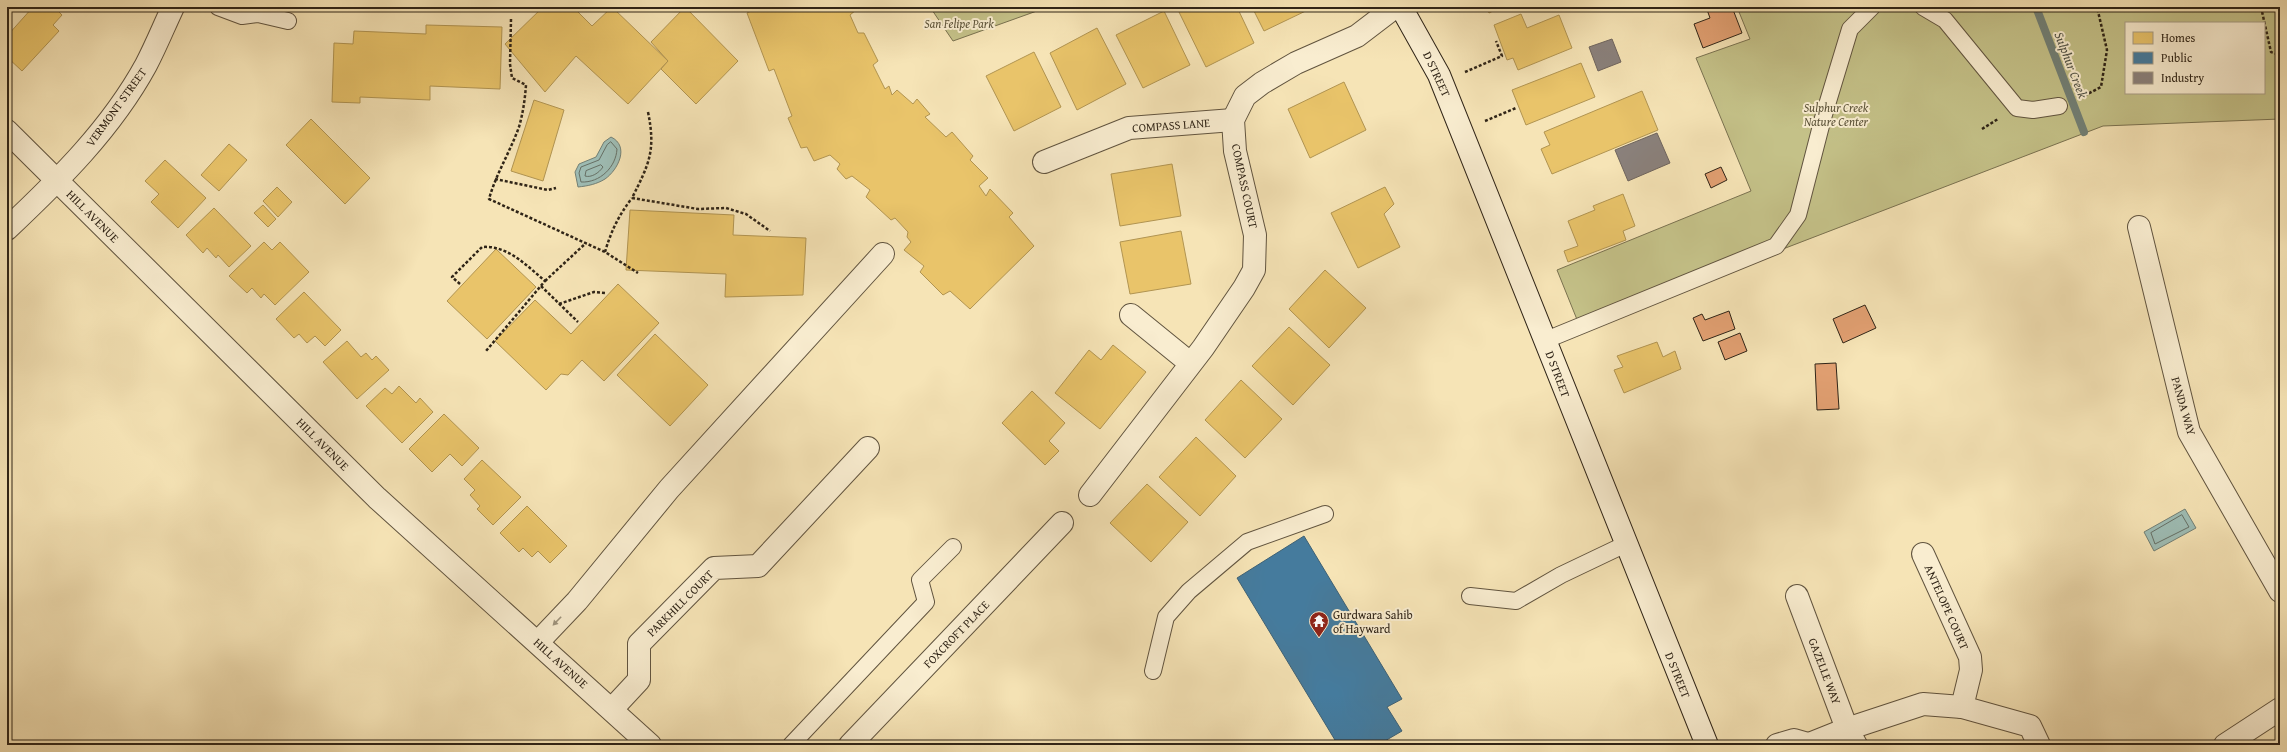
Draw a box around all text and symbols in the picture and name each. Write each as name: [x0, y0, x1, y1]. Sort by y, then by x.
park label: San Felipe Park: [924, 15, 994, 32]
legend: [2125, 22, 2265, 94]
water label: Sulphur Creek: [2050, 29, 2092, 101]
text: Homes: [2161, 29, 2196, 46]
street label: D STREET: [1419, 49, 1455, 100]
text: Public: [2161, 49, 2193, 66]
street label: VERMONT STREET: [82, 64, 151, 150]
text: Industry: [2161, 69, 2204, 86]
park label: Sulphur Creek Nature Center: [1804, 99, 1869, 130]
street label: COMPASS LANE: [1131, 114, 1211, 136]
street label: COMPASS COURT: [1228, 142, 1262, 230]
street label: HILL AVENUE: [63, 186, 123, 246]
street label: D STREET: [1541, 348, 1575, 400]
street label: PANDA WAY: [2168, 375, 2200, 437]
street label: HILL AVENUE: [293, 414, 353, 474]
street label: ANTELOPE COURT: [1921, 562, 1973, 652]
street label: PARKHILL COURT: [643, 566, 717, 640]
street label: FOXCROFT PLACE: [919, 596, 993, 672]
place label: Gurdwara Sahib of Hayward: [1333, 606, 1413, 637]
temple icon: Gurdwara Sahib of Hayward: [1308, 610, 1330, 638]
one-way arrow: [553, 616, 562, 626]
street label: HILL AVENUE: [530, 634, 592, 692]
street label: GAZELLE WAY: [1805, 635, 1845, 707]
street label: D STREET: [1661, 649, 1695, 701]

